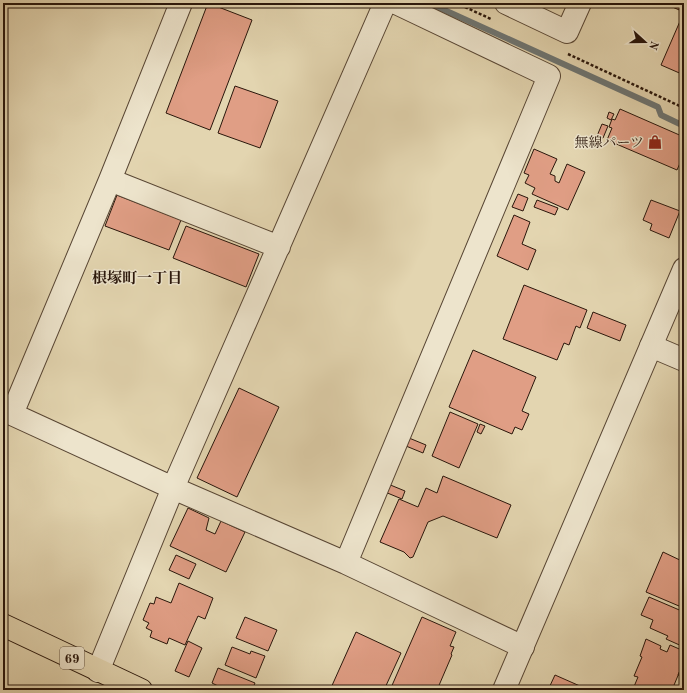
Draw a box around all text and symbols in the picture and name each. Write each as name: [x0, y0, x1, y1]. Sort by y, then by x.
north arrow: [625, 22, 665, 62]
text: N: [646, 39, 660, 51]
shop icon: 無線パーツ: [647, 134, 663, 150]
place label: 無線パーツ: [575, 135, 644, 150]
district label: 根塚町一丁目: [92, 270, 182, 287]
road number: 69: [60, 647, 84, 669]

